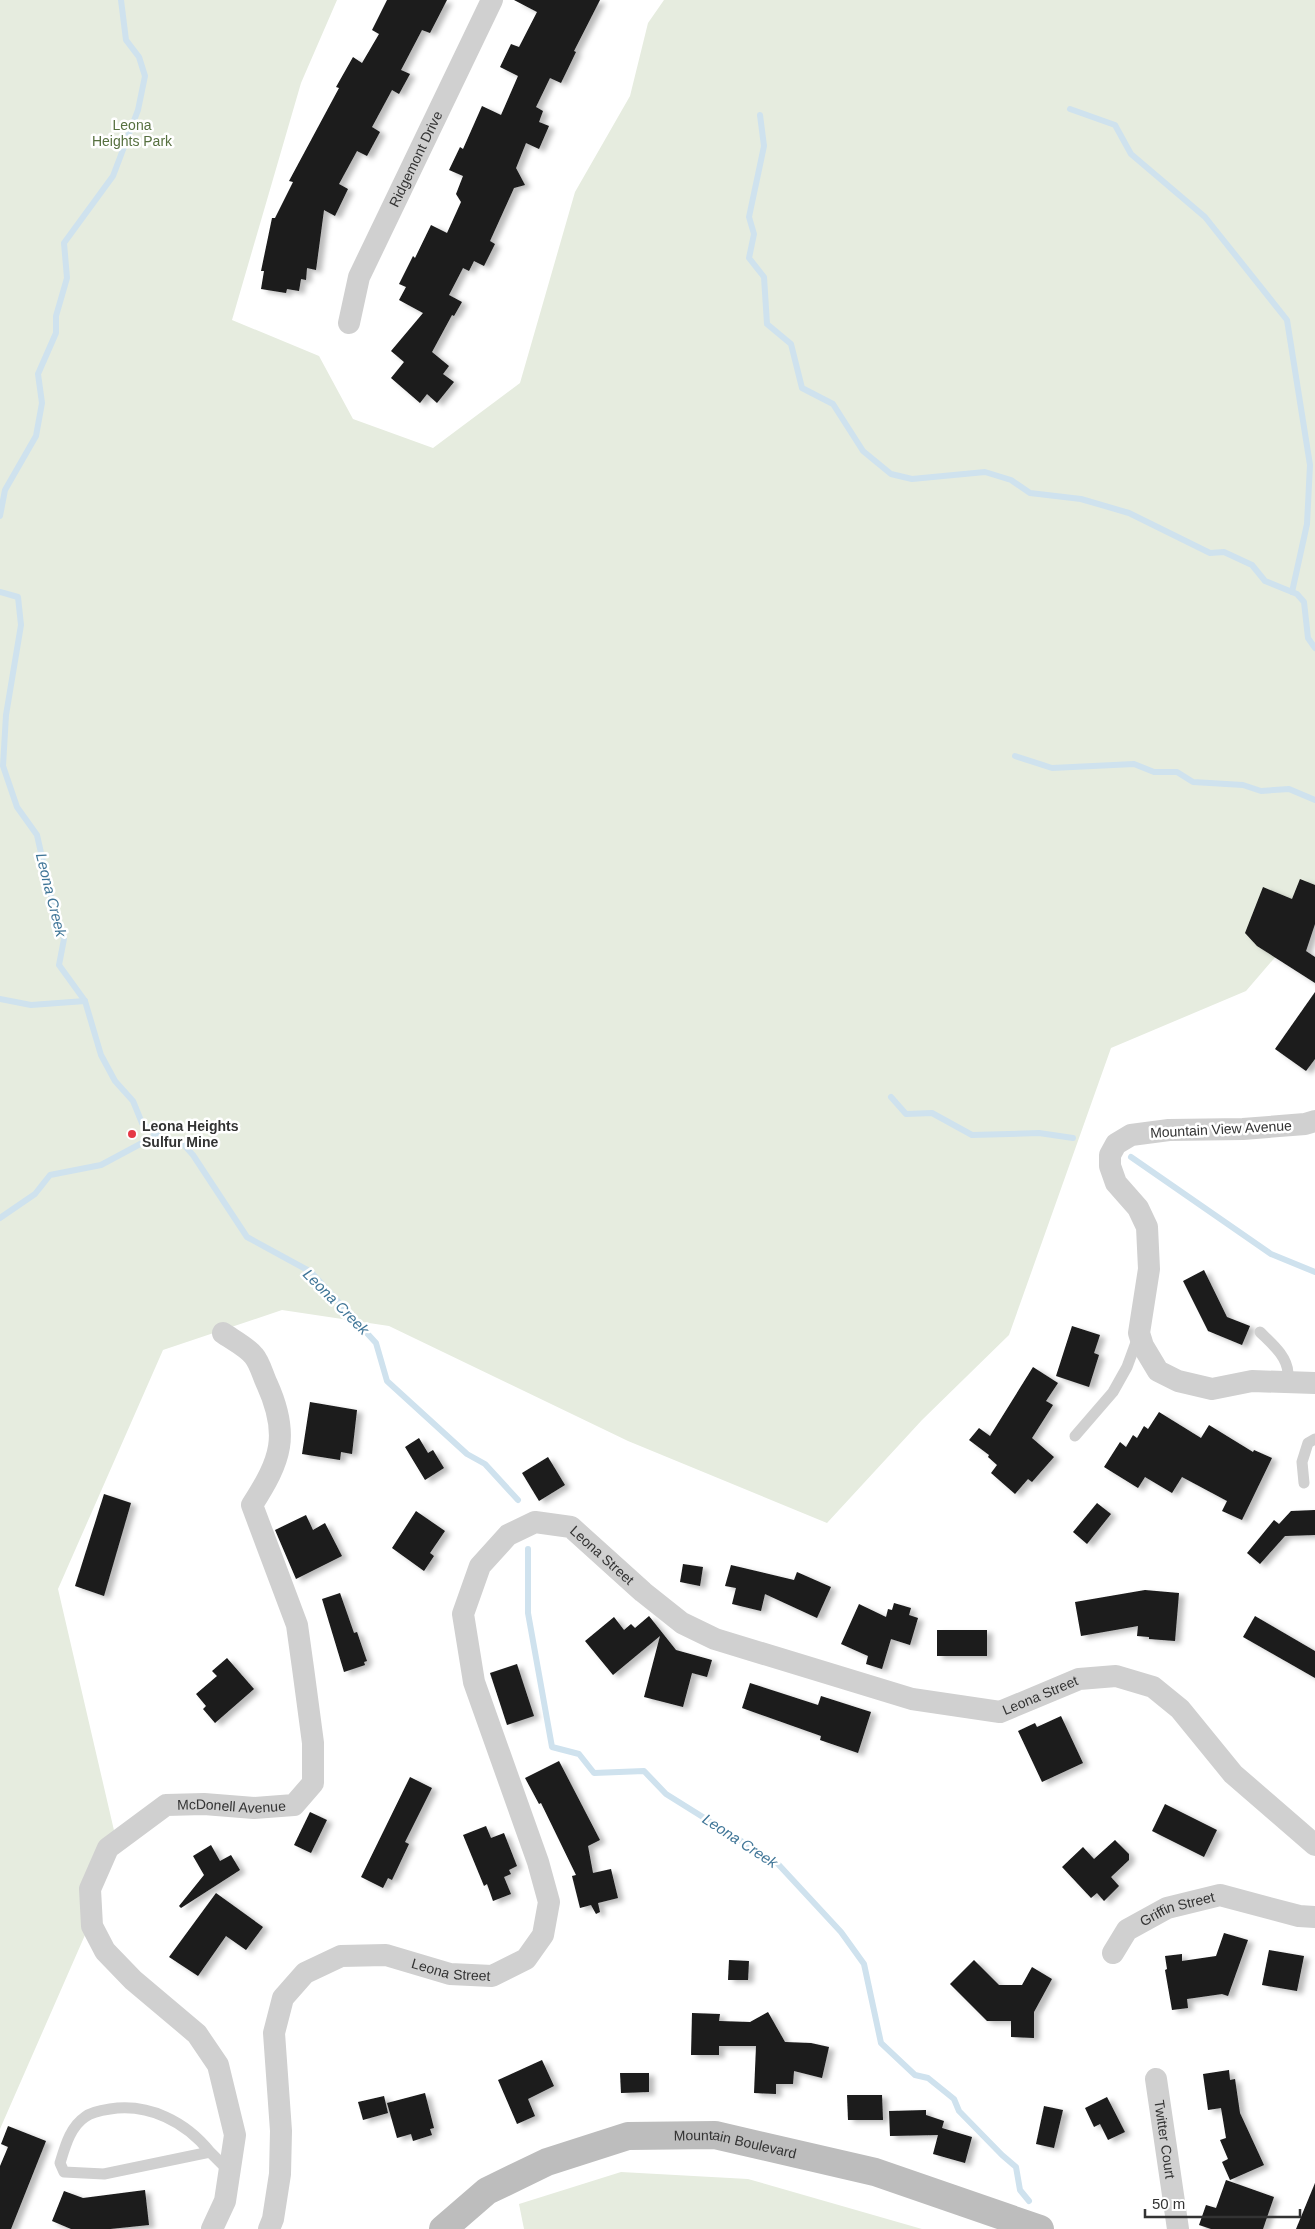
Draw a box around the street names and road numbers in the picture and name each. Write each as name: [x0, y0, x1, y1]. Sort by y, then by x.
street label: Ridgemont Drive: [386, 108, 446, 209]
street label: Mountain View Avenue: [1150, 1117, 1292, 1141]
street label: Leona Street: [567, 1522, 637, 1588]
street label: Leona Street: [1000, 1672, 1080, 1718]
street label: McDonell Avenue: [177, 1796, 287, 1816]
street label: Griffin Street: [1137, 1889, 1216, 1929]
street label: Leona Street: [410, 1955, 491, 1984]
street label: Twitter Court: [1151, 2099, 1179, 2180]
street label: Mountain Boulevard: [674, 2127, 798, 2162]

